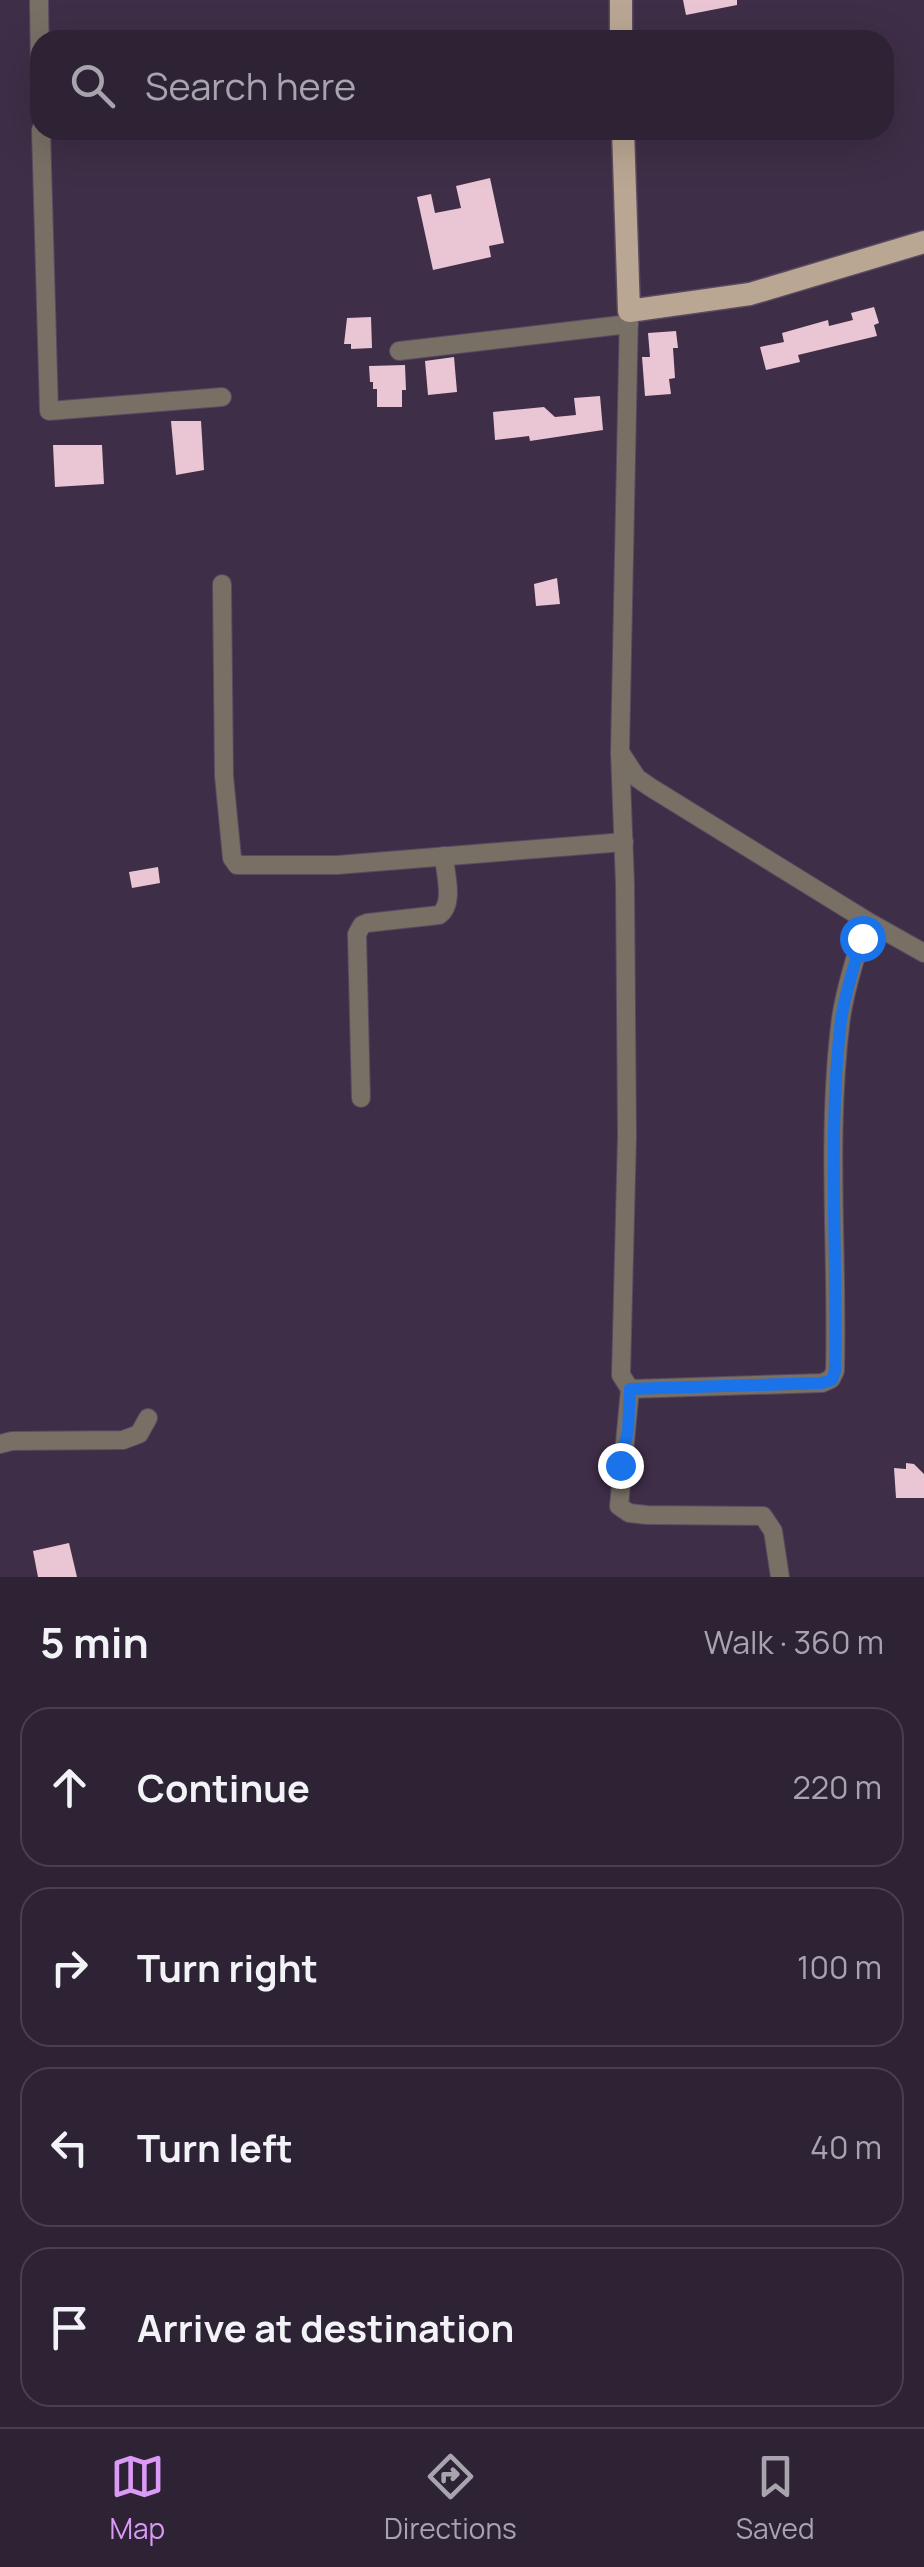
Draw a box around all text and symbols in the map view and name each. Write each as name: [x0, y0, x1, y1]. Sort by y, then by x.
search box: [30, 30, 894, 140]
icon: search: [65, 58, 120, 113]
text: Search here: [145, 59, 356, 111]
route start: [840, 916, 886, 962]
route end: [598, 1443, 644, 1489]
text: 5 min: [40, 1613, 149, 1671]
text: Walk · 360 m: [704, 1620, 884, 1664]
icon: ahead: [42, 1760, 97, 1815]
text: Continue: [137, 1761, 310, 1813]
text: 220 m: [792, 1765, 882, 1809]
icon: right: [42, 1940, 97, 1995]
text: Turn right: [137, 1941, 318, 1993]
text: 100 m: [797, 1945, 882, 1989]
icon: left: [42, 2120, 97, 2175]
text: Turn left: [137, 2121, 293, 2173]
text: 40 m: [810, 2125, 882, 2169]
icon: arrive: [42, 2300, 97, 2355]
text: Arrive at destination: [137, 2301, 514, 2353]
tab: Map: [109, 2449, 165, 2547]
tab: Directions: [384, 2449, 517, 2547]
tab: Saved: [736, 2449, 815, 2547]

